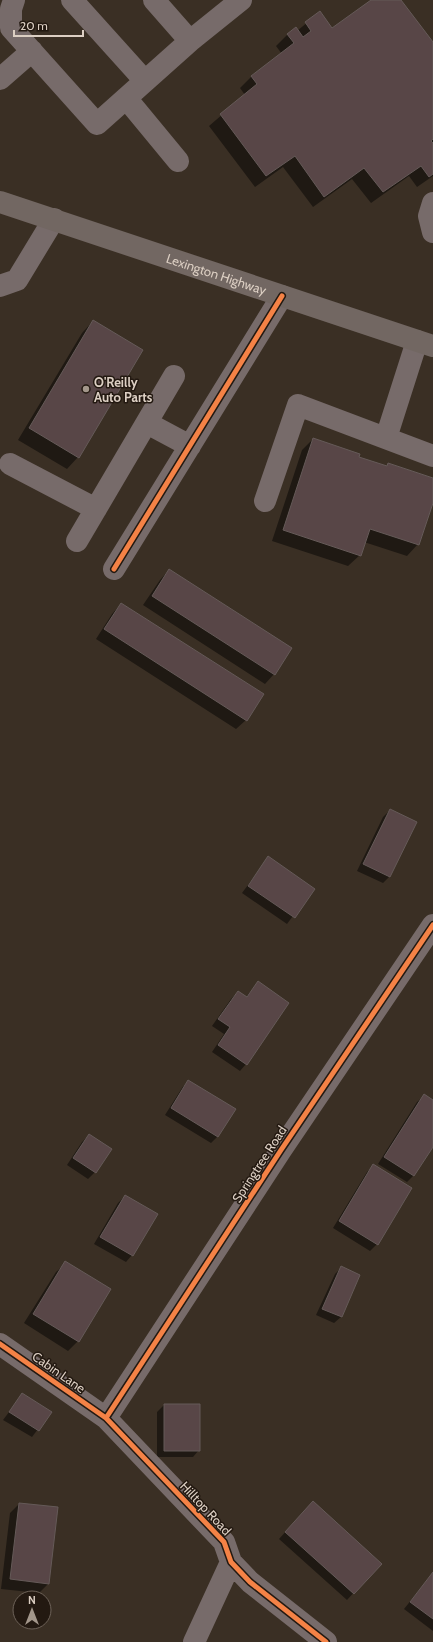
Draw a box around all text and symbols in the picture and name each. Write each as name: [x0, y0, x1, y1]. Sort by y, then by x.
scale bar: [14, 12, 83, 38]
text: 20 m: [20, 18, 48, 33]
street label: Lexington Highway: [164, 250, 269, 298]
place label: O'Reilly Auto Parts: [94, 374, 153, 405]
marker: O'Reilly Auto Parts: [81, 384, 91, 394]
street label: Springtree Road: [228, 1123, 290, 1205]
street label: Cabin Lane: [29, 1348, 89, 1396]
street label: Hilltop Road: [177, 1478, 235, 1538]
north arrow: [12, 1590, 52, 1630]
text: N: [28, 1593, 36, 1607]

